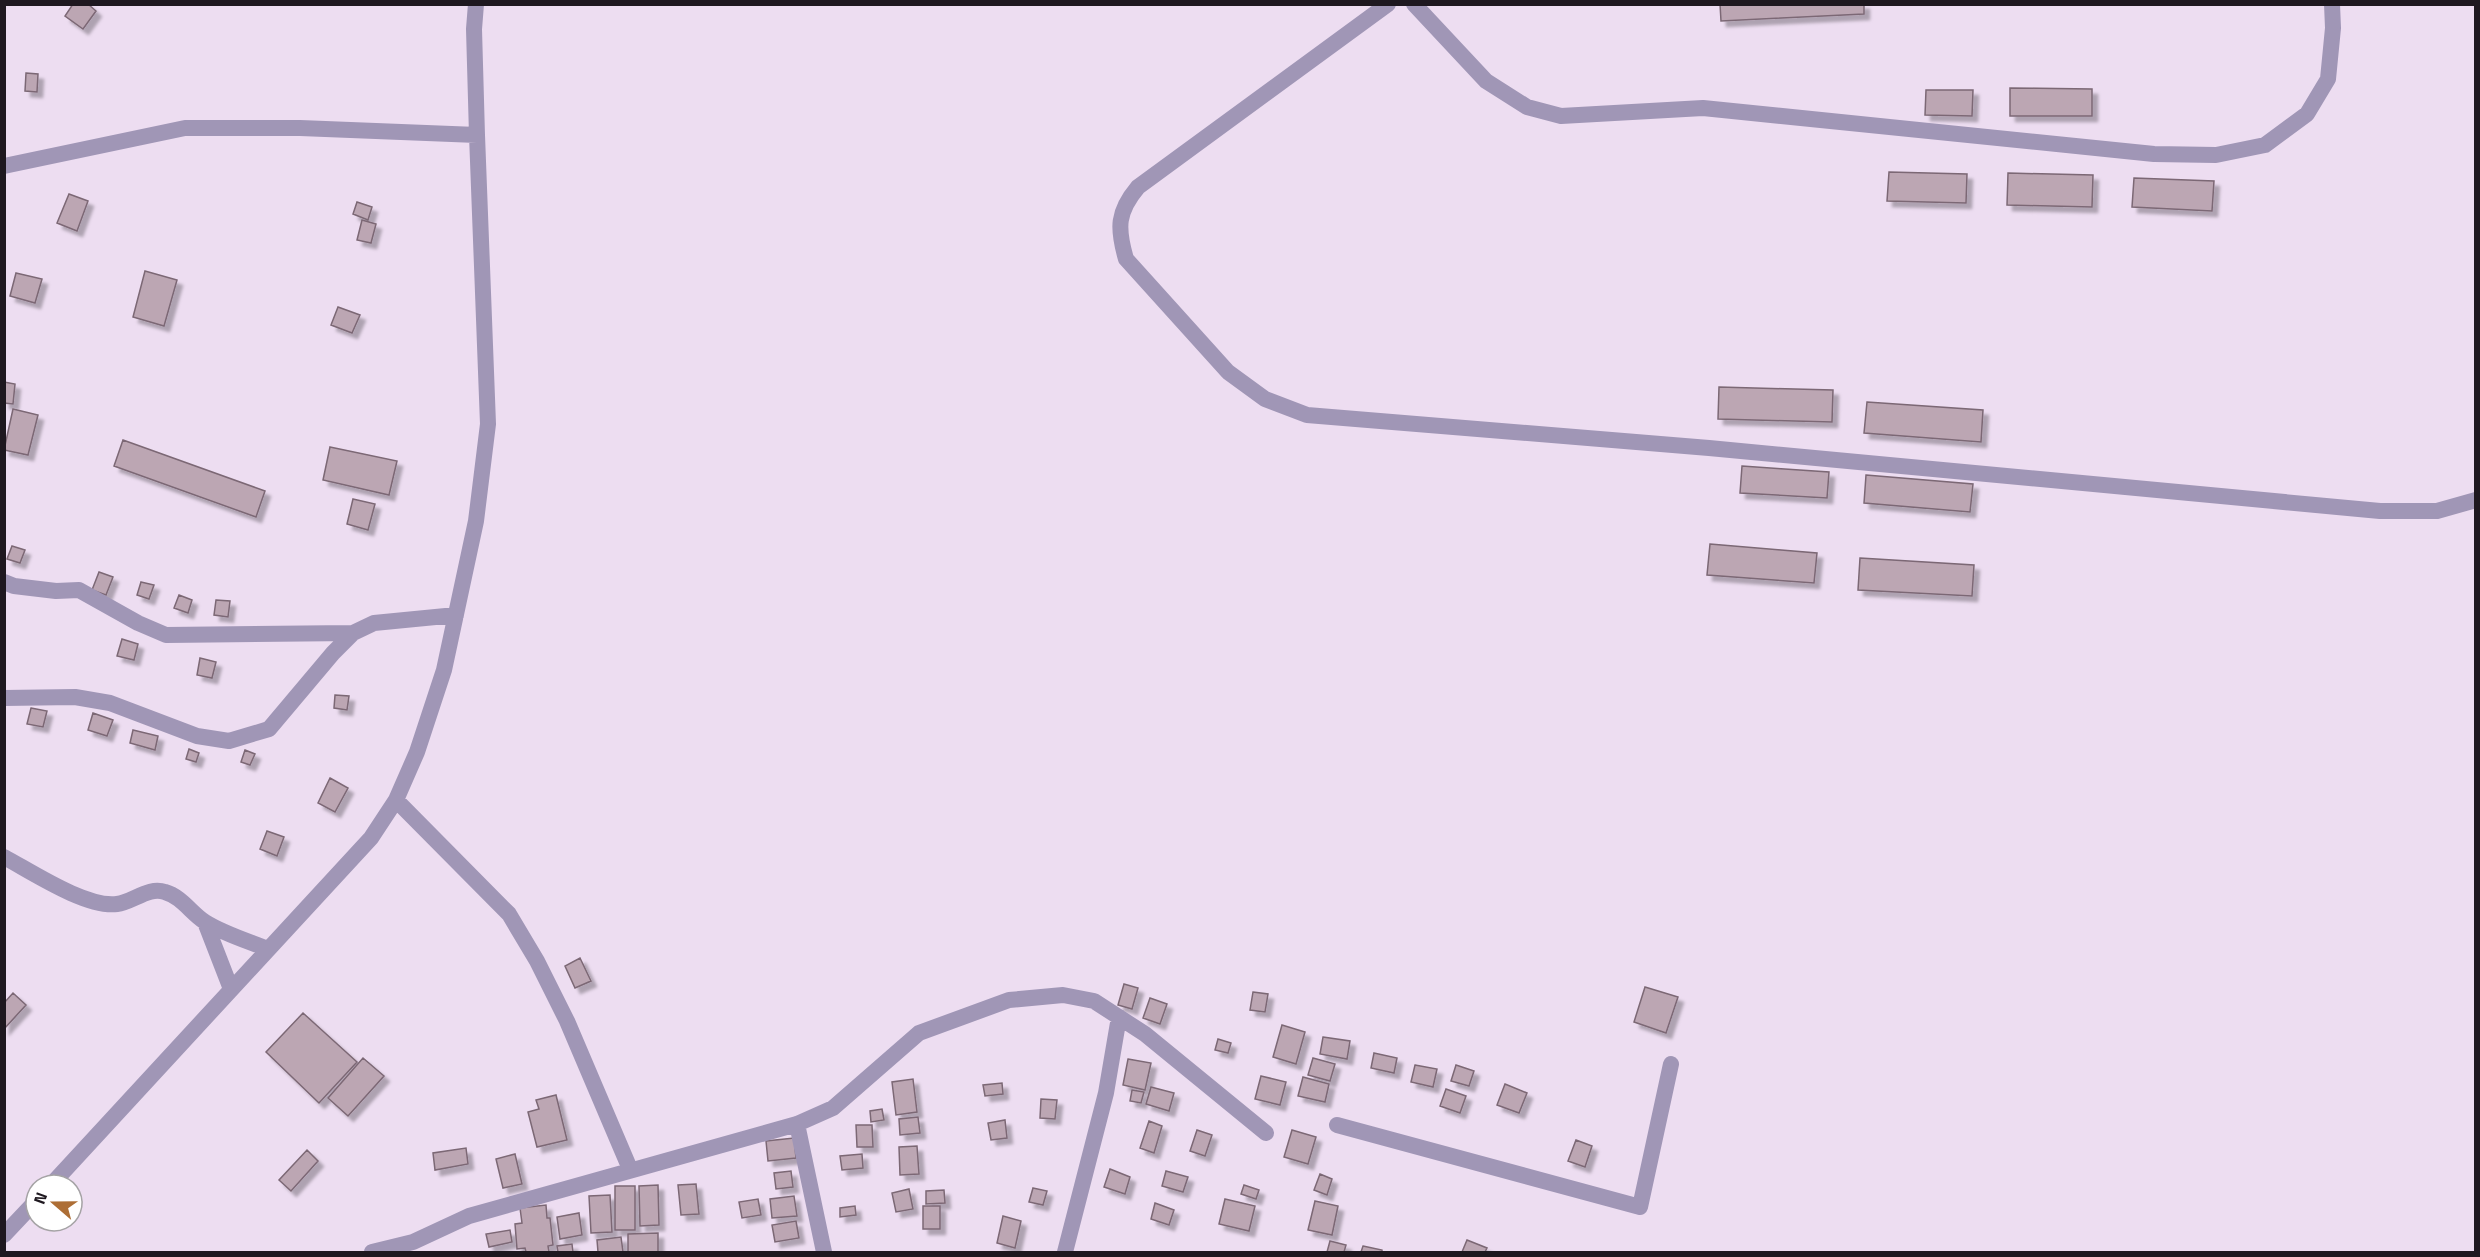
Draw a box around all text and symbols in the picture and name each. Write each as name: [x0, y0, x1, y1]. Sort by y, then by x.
north arrow: [24, 1173, 84, 1233]
text: N: [27, 1189, 53, 1207]

